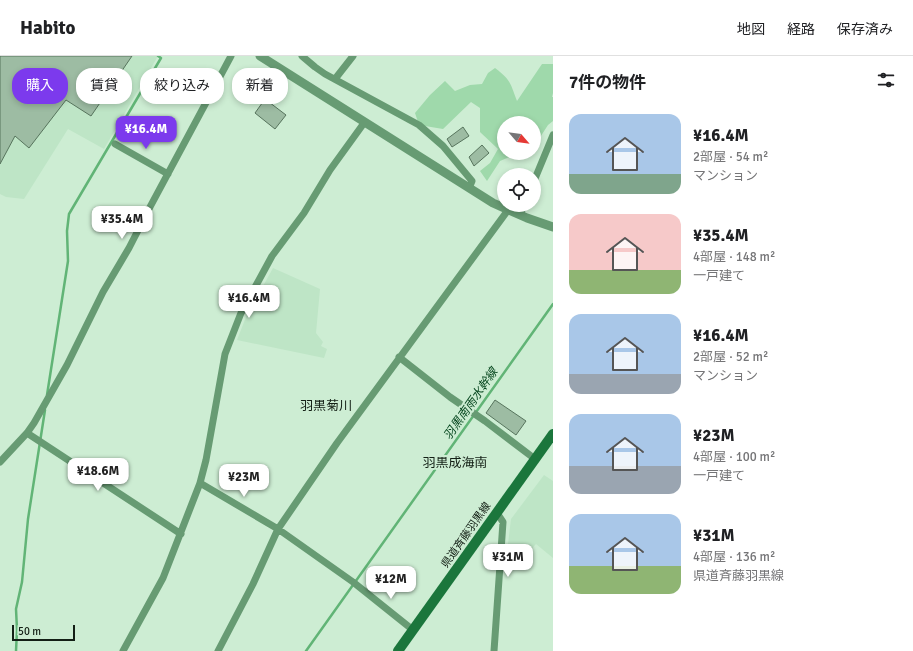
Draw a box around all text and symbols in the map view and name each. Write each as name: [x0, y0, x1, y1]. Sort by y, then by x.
text: Habito: [20, 16, 75, 40]
text: 地図: [737, 21, 765, 38]
text: 経路: [787, 21, 815, 38]
text: 保存済み: [837, 21, 893, 38]
chip: 購入: [12, 68, 68, 104]
chip: 賃貸: [76, 68, 132, 104]
chip: 絞り込み: [140, 68, 224, 104]
chip: 新着: [232, 68, 288, 104]
icon: filters: [875, 69, 897, 91]
text: 7件の物件: [569, 72, 646, 93]
pin: ¥16.4M: [113, 116, 179, 150]
north arrow: [497, 116, 541, 160]
map controls: [497, 116, 541, 212]
text: ¥16.4M: [125, 121, 167, 137]
text: ¥16.4M: [693, 125, 749, 146]
icon: home: [601, 130, 649, 178]
text: 2部屋 · 54 m²: [693, 149, 768, 165]
button: locate: [497, 168, 541, 212]
text: マンション: [693, 168, 758, 184]
pin: ¥35.4M: [89, 206, 155, 240]
text: ¥35.4M: [101, 211, 143, 227]
text: ¥35.4M: [693, 225, 749, 246]
icon: home: [601, 230, 649, 278]
text: 4部屋 · 148 m²: [693, 249, 775, 265]
text: 一戸建て: [693, 268, 745, 284]
pin: ¥16.4M: [216, 285, 282, 319]
text: ¥16.4M: [228, 290, 270, 306]
text: ¥16.4M: [693, 325, 749, 346]
icon: home: [601, 330, 649, 378]
text: 2部屋 · 52 m²: [693, 349, 768, 365]
water label: 羽黒南雨水幹線: [441, 364, 502, 443]
text: マンション: [693, 368, 758, 384]
district label: 羽黒菊川: [300, 398, 352, 414]
text: ¥23M: [693, 425, 735, 446]
icon: home: [601, 430, 649, 478]
text: 4部屋 · 100 m²: [693, 449, 775, 465]
district label: 羽黒成海南: [422, 455, 488, 471]
pin: ¥18.6M: [65, 458, 131, 492]
text: ¥18.6M: [77, 463, 119, 479]
pin: ¥23M: [220, 464, 268, 498]
text: 一戸建て: [693, 468, 745, 484]
text: ¥23M: [228, 469, 260, 485]
street label: 県道斉藤羽黒線: [439, 500, 493, 570]
text: ¥31M: [693, 525, 735, 546]
icon: home: [601, 530, 649, 578]
pin: ¥31M: [484, 544, 532, 578]
text: ¥31M: [492, 549, 524, 565]
text: 4部屋 · 136 m²: [693, 549, 775, 565]
pin: ¥12M: [367, 566, 415, 600]
text: 県道斉藤羽黒線: [693, 568, 784, 584]
text: ¥12M: [375, 571, 407, 587]
scale bar: [12, 623, 75, 642]
text: 50 m: [18, 625, 41, 638]

